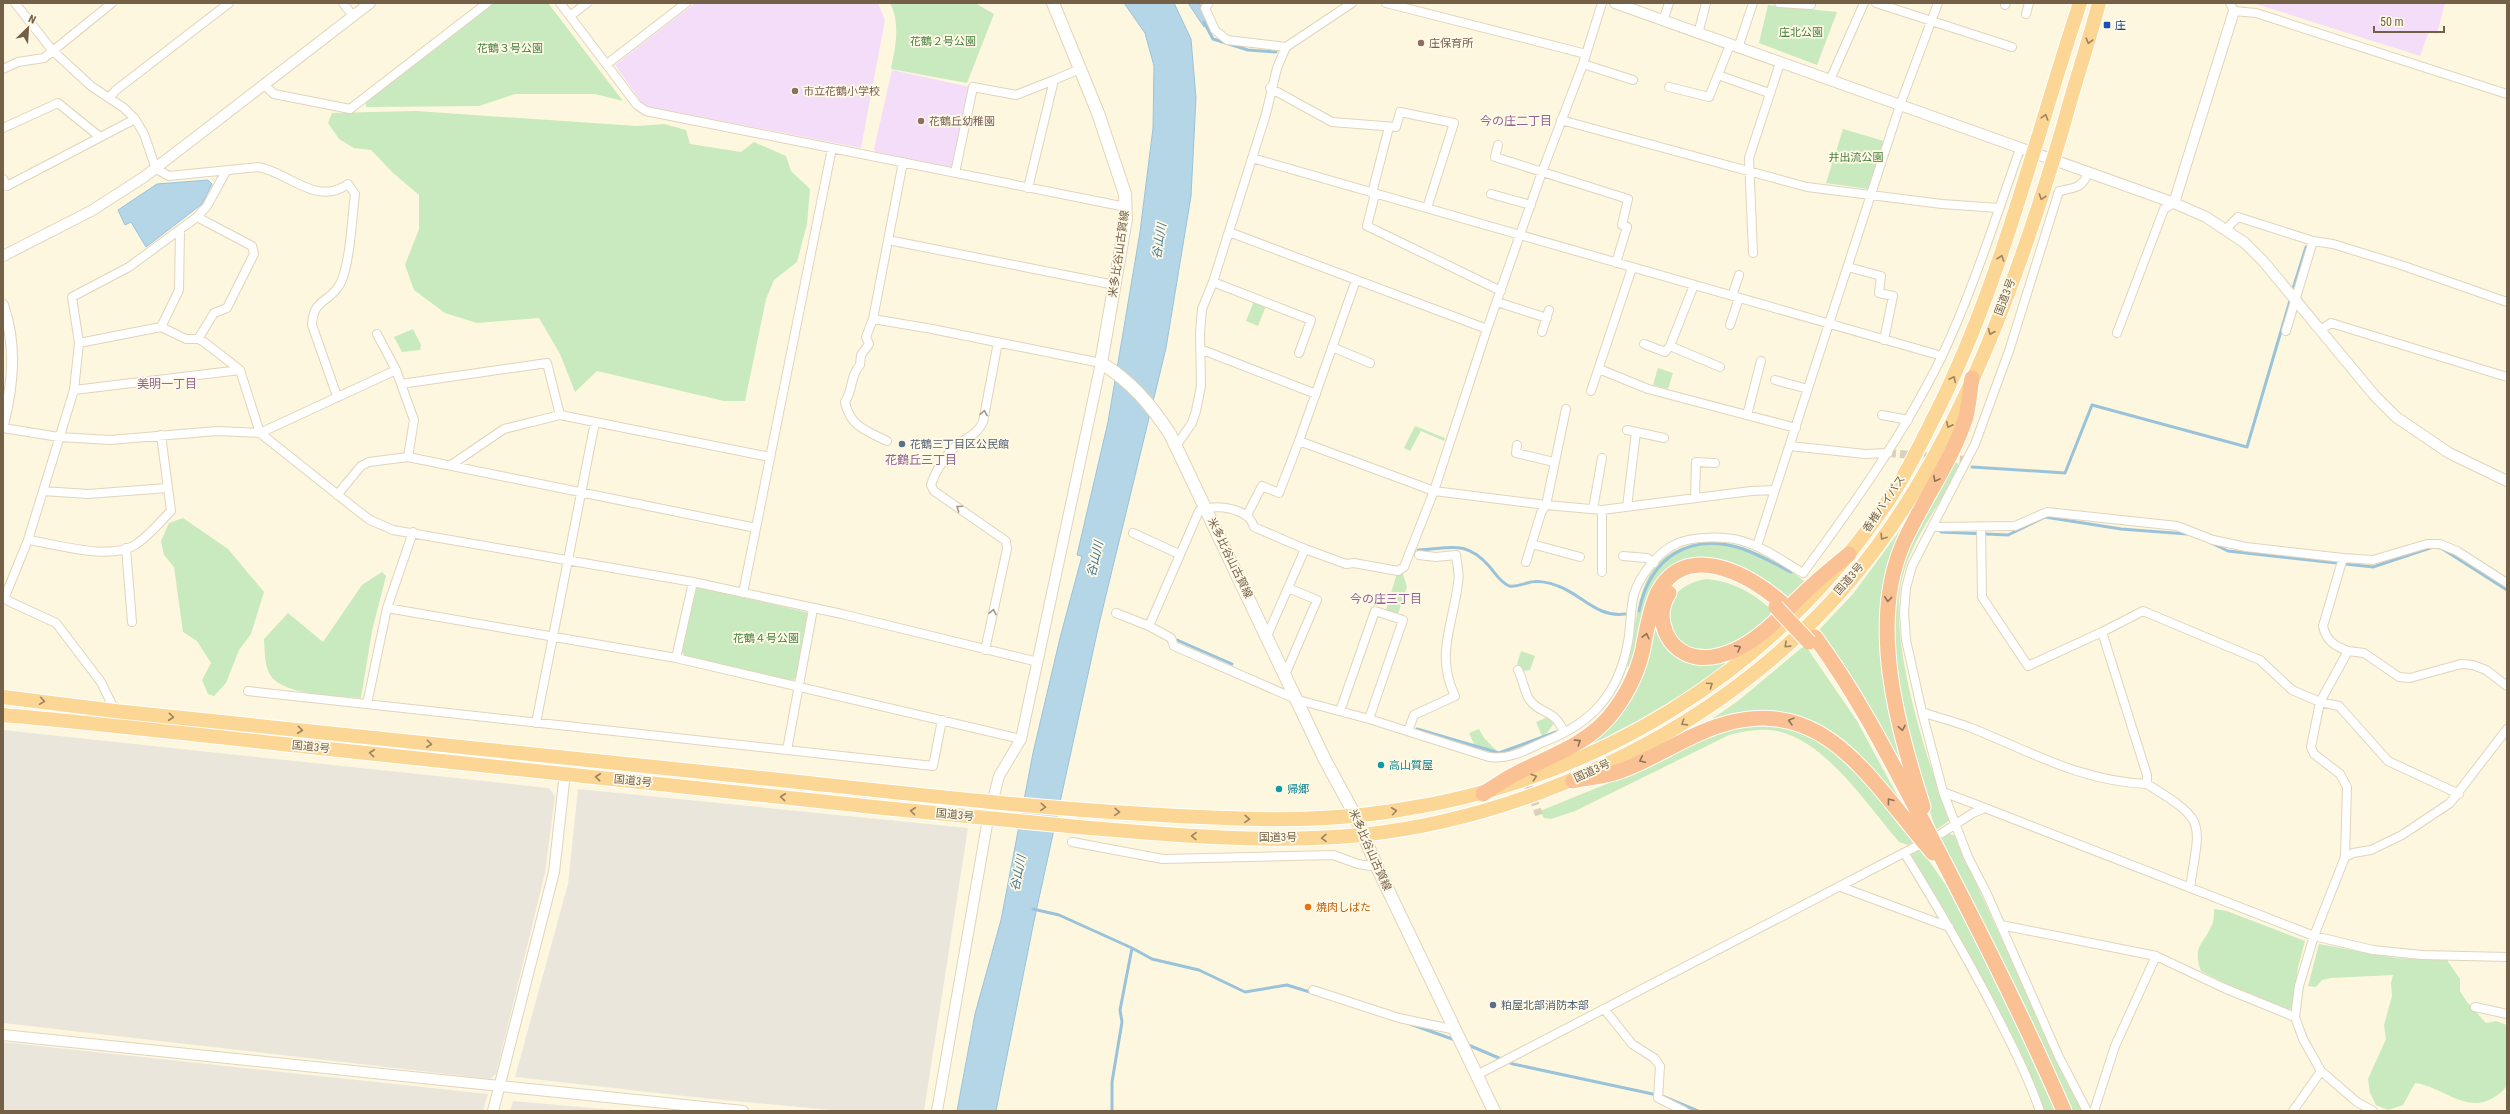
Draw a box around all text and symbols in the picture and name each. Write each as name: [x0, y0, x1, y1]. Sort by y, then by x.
north arrow: [8, 8, 48, 48]
scale bar: [2374, 8, 2444, 34]
text: N: [26, 12, 38, 27]
text: 50 m: [2380, 15, 2404, 29]
place label: 庄: [2115, 19, 2126, 32]
marker: 庄: [2102, 20, 2112, 30]
park label: 庄北公園: [1779, 26, 1823, 39]
park label: 花鶴２号公園: [910, 35, 976, 48]
place label: 庄保育所: [1429, 37, 1474, 50]
one-way arrow: [2085, 37, 2094, 44]
marker: 庄保育所: [1416, 38, 1426, 48]
park label: 花鶴３号公園: [477, 42, 543, 55]
place label: 市立花鶴小学校: [803, 85, 880, 98]
marker: 市立花鶴小学校: [790, 86, 800, 96]
one-way arrow: [2040, 113, 2049, 120]
district label: 今の庄二丁目: [1480, 114, 1552, 128]
place label: 花鶴丘幼稚園: [929, 115, 995, 128]
marker: 花鶴丘幼稚園: [916, 116, 926, 126]
park label: 井出流公園: [1829, 151, 1884, 164]
one-way arrow: [2038, 194, 2046, 201]
street label: 米多比谷山古賀線: [1106, 210, 1132, 298]
water label: 谷山川: [1149, 220, 1169, 260]
one-way arrow: [1996, 255, 2005, 262]
street label: 国道3号: [1992, 277, 2018, 317]
one-way arrow: [1988, 329, 1996, 336]
one-way arrow: [1948, 376, 1956, 383]
district label: 美明一丁目: [137, 377, 197, 391]
one-way arrow: [979, 410, 988, 416]
one-way arrow: [1946, 421, 1954, 429]
place label: 花鶴三丁目区公民館: [910, 438, 1009, 451]
marker: 花鶴三丁目区公民館: [897, 439, 907, 449]
district label: 花鶴丘三丁目: [885, 453, 957, 467]
street label: 香椎バイパス: [1860, 473, 1908, 535]
one-way arrow: [1933, 475, 1940, 483]
one-way arrow: [956, 505, 963, 512]
street label: 米多比谷山古賀線: [1205, 516, 1255, 600]
one-way arrow: [1880, 533, 1888, 540]
water label: 谷山川: [1084, 538, 1106, 578]
street label: 国道3号: [1831, 560, 1867, 598]
district label: 今の庄三丁目: [1350, 592, 1422, 606]
one-way arrow: [1884, 596, 1893, 603]
one-way arrow: [989, 609, 997, 615]
park label: 花鶴４号公園: [733, 632, 799, 645]
one-way arrow: [1641, 632, 1649, 639]
one-way arrow: [1784, 640, 1792, 647]
one-way arrow: [1734, 645, 1742, 652]
one-way arrow: [1706, 683, 1713, 690]
one-way arrow: [39, 696, 45, 705]
one-way arrow: [168, 712, 174, 721]
one-way arrow: [1681, 718, 1688, 726]
one-way arrow: [1788, 718, 1794, 726]
one-way arrow: [297, 725, 303, 734]
one-way arrow: [1897, 725, 1905, 731]
street label: 国道3号: [291, 739, 331, 755]
one-way arrow: [426, 739, 432, 748]
one-way arrow: [1574, 739, 1581, 747]
one-way arrow: [369, 749, 375, 758]
one-way arrow: [1639, 755, 1646, 763]
street label: 国道3号: [1572, 757, 1612, 785]
place label: 高山質屋: [1389, 759, 1433, 772]
marker: 高山質屋: [1376, 760, 1386, 770]
one-way arrow: [595, 773, 601, 782]
street label: 国道3号: [613, 773, 653, 789]
one-way arrow: [1530, 773, 1537, 782]
place label: 帰郷: [1287, 783, 1309, 796]
marker: 帰郷: [1274, 784, 1284, 794]
one-way arrow: [780, 793, 786, 802]
one-way arrow: [1888, 799, 1895, 806]
one-way arrow: [1040, 803, 1046, 812]
one-way arrow: [910, 807, 916, 816]
street label: 国道3号: [935, 807, 975, 823]
street label: 米多比谷山古賀線: [1346, 807, 1394, 893]
one-way arrow: [1391, 807, 1397, 816]
one-way arrow: [1114, 808, 1120, 817]
one-way arrow: [1244, 814, 1250, 823]
street label: 国道3号: [1259, 831, 1297, 844]
one-way arrow: [1191, 832, 1197, 840]
one-way arrow: [1321, 833, 1327, 842]
water label: 谷山川: [1007, 852, 1029, 892]
place label: 焼肉しばた: [1316, 901, 1371, 914]
marker: 焼肉しばた: [1303, 902, 1313, 912]
place label: 粕屋北部消防本部: [1501, 999, 1589, 1012]
marker: 粕屋北部消防本部: [1488, 1000, 1498, 1010]

